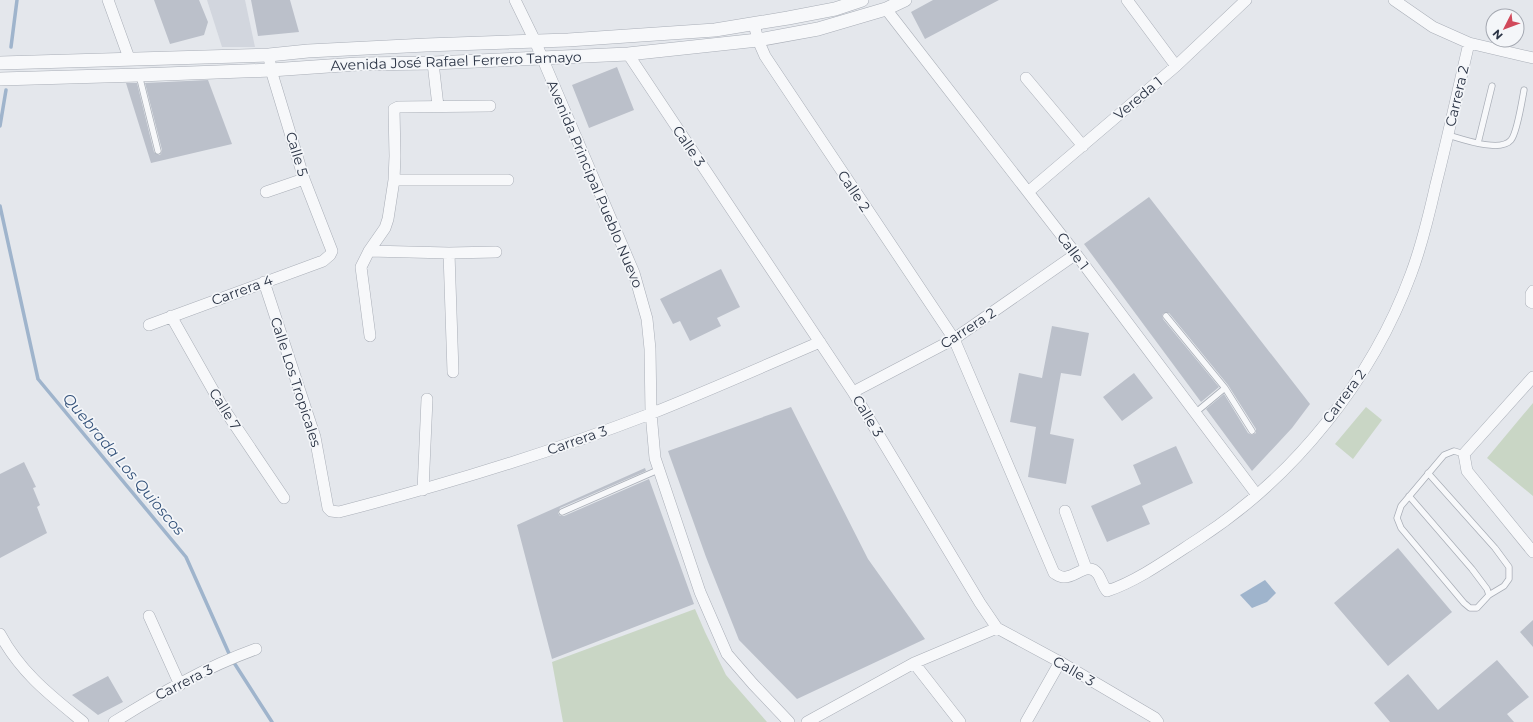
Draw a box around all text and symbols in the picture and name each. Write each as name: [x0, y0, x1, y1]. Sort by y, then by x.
north arrow: [1485, 8, 1525, 48]
text: N: [1489, 27, 1506, 43]
street label: Avenida José Rafael Ferrero Tamayo: [330, 48, 582, 74]
street label: Carrera 2: [1441, 64, 1473, 128]
street label: Vereda 1: [1110, 73, 1166, 123]
street label: Avenida Principal Pueblo Nuevo: [543, 77, 647, 291]
street label: Calle 3: [669, 122, 709, 170]
street label: Calle 5: [282, 130, 312, 179]
street label: Calle 2: [834, 167, 874, 215]
street label: Calle 1: [1053, 228, 1093, 274]
street label: Carrera 4: [209, 270, 276, 309]
street label: Carrera 2: [937, 303, 999, 353]
street label: Calle Los Tropicales: [266, 315, 326, 449]
street label: Carrera 2: [1318, 365, 1370, 427]
street label: Calle 7: [205, 385, 245, 433]
water label: Quebrada Los Quioscos: [59, 389, 190, 540]
street label: Calle 3: [849, 392, 888, 440]
street label: Carrera 3: [545, 421, 610, 459]
street label: Calle 3: [1050, 652, 1098, 690]
street label: Carrera 3: [152, 660, 216, 704]

